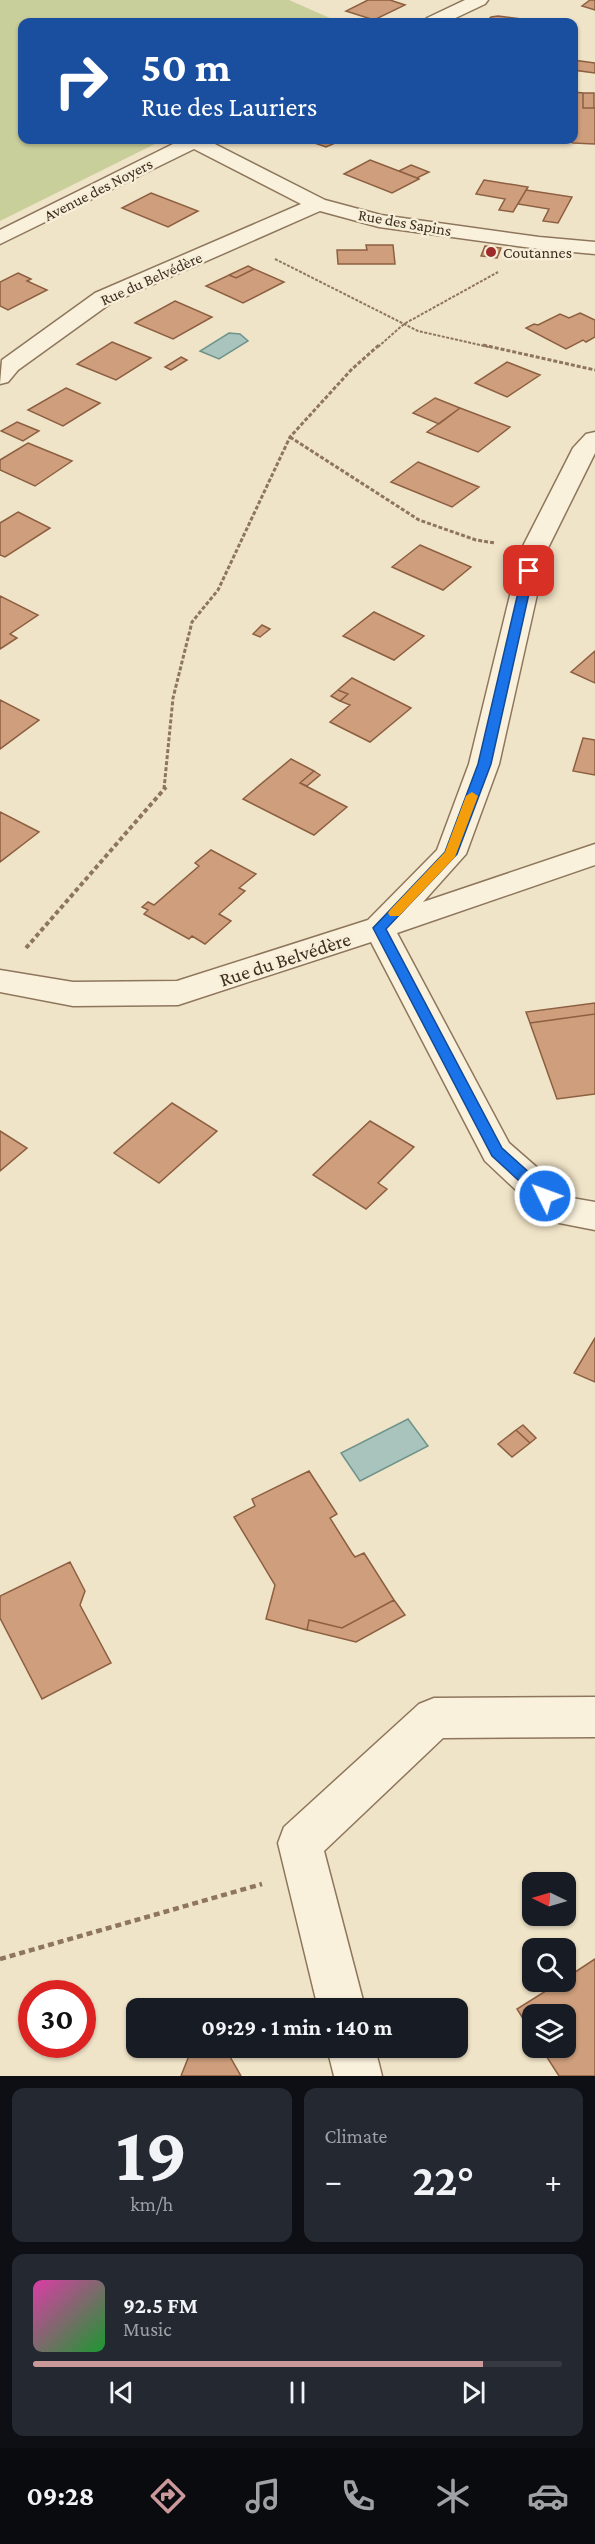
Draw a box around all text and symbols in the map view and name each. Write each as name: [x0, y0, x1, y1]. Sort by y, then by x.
icon: right: [42, 42, 120, 120]
text: 50 m: [141, 43, 231, 90]
text: Rue des Lauriers: [141, 92, 317, 122]
street label: Avenue des Noyers: [41, 155, 156, 225]
street label: Rue des Sapins: [357, 206, 453, 240]
place label: Coutannes: [503, 244, 572, 261]
marker: Coutannes: [484, 245, 498, 259]
street label: Rue du Belvédère: [98, 248, 205, 308]
pin: [503, 545, 554, 596]
icon: arrive: [512, 554, 545, 587]
street label: Rue du Belvédère: [217, 927, 353, 991]
position arrow: [513, 1164, 577, 1228]
north arrow: [522, 1872, 576, 1926]
map controls: [522, 1872, 576, 2058]
button: search: [522, 1938, 576, 1992]
speed limit sign: 30: [18, 1980, 96, 2058]
button: layers: [522, 2004, 576, 2058]
text: 09:29 · 1 min · 140 m: [202, 2015, 392, 2040]
text: 19: [116, 2110, 188, 2197]
text: Climate: [325, 2125, 387, 2147]
text: 22°: [412, 2155, 474, 2205]
text: −: [325, 2162, 342, 2199]
text: +: [545, 2162, 562, 2199]
text: km/h: [130, 2193, 173, 2215]
text: 92.5 FM: [123, 2293, 198, 2318]
text: Music: [123, 2318, 172, 2340]
icon: previous: [105, 2376, 138, 2409]
icon: pause: [281, 2376, 314, 2409]
icon: next: [457, 2376, 490, 2409]
icon: directions: [147, 2475, 189, 2517]
icon: music: [242, 2475, 284, 2517]
icon: phone: [337, 2475, 379, 2517]
icon: climate: [432, 2475, 474, 2517]
icon: car: [527, 2475, 569, 2517]
text: 09:28: [26, 2481, 95, 2511]

